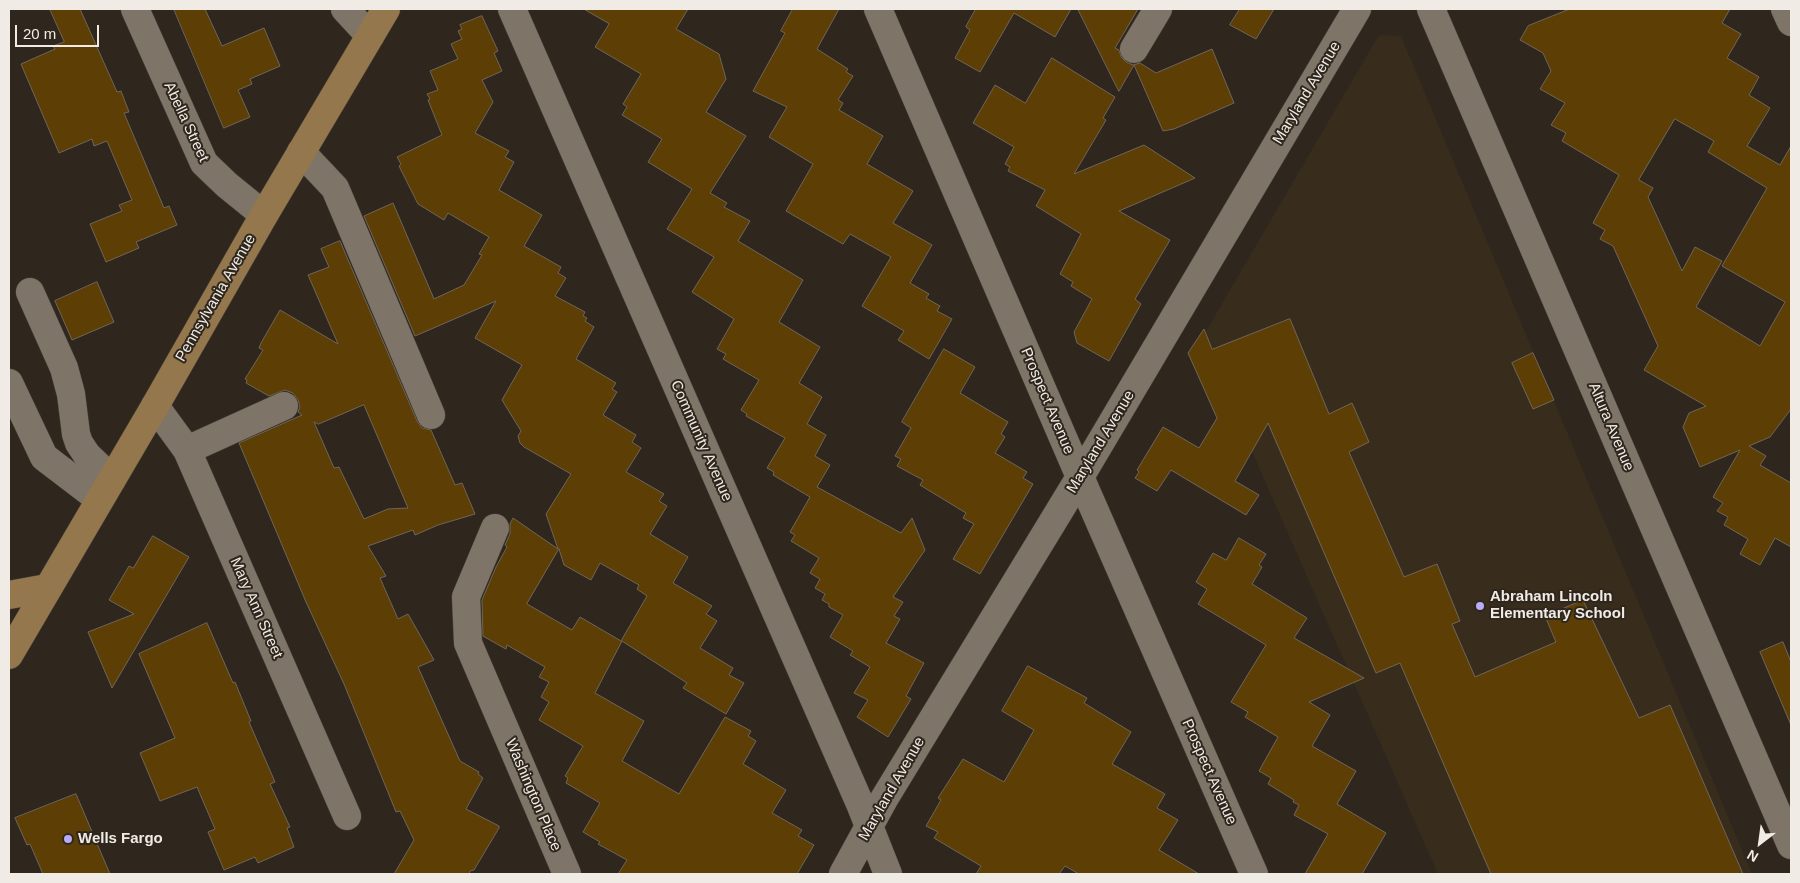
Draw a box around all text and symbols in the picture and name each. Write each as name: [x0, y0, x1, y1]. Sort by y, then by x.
scale bar: [18, 15, 101, 47]
text: 20 m: [23, 25, 56, 42]
street label: Maryland Avenue: [1269, 38, 1345, 148]
street label: Abella Street: [160, 79, 212, 165]
street label: Pennsylvania Avenue: [172, 231, 260, 365]
street label: Prospect Avenue: [1016, 345, 1078, 457]
street label: Community Avenue: [666, 378, 736, 504]
street label: Altura Avenue: [1584, 380, 1638, 474]
street label: Maryland Avenue: [1063, 387, 1139, 497]
street label: Mary Ann Street: [226, 555, 286, 661]
place label: Abraham Lincoln Elementary School: [1490, 588, 1625, 623]
marker: Abraham Lincoln Elementary School: [1474, 600, 1486, 612]
street label: Prospect Avenue: [1178, 716, 1240, 828]
street label: Maryland Avenue: [855, 734, 929, 844]
street label: Washington Place: [501, 736, 565, 854]
north arrow: [1735, 818, 1785, 868]
place label: Wells Fargo: [78, 830, 163, 848]
marker: Wells Fargo: [62, 833, 74, 845]
text: N: [1744, 847, 1761, 865]

